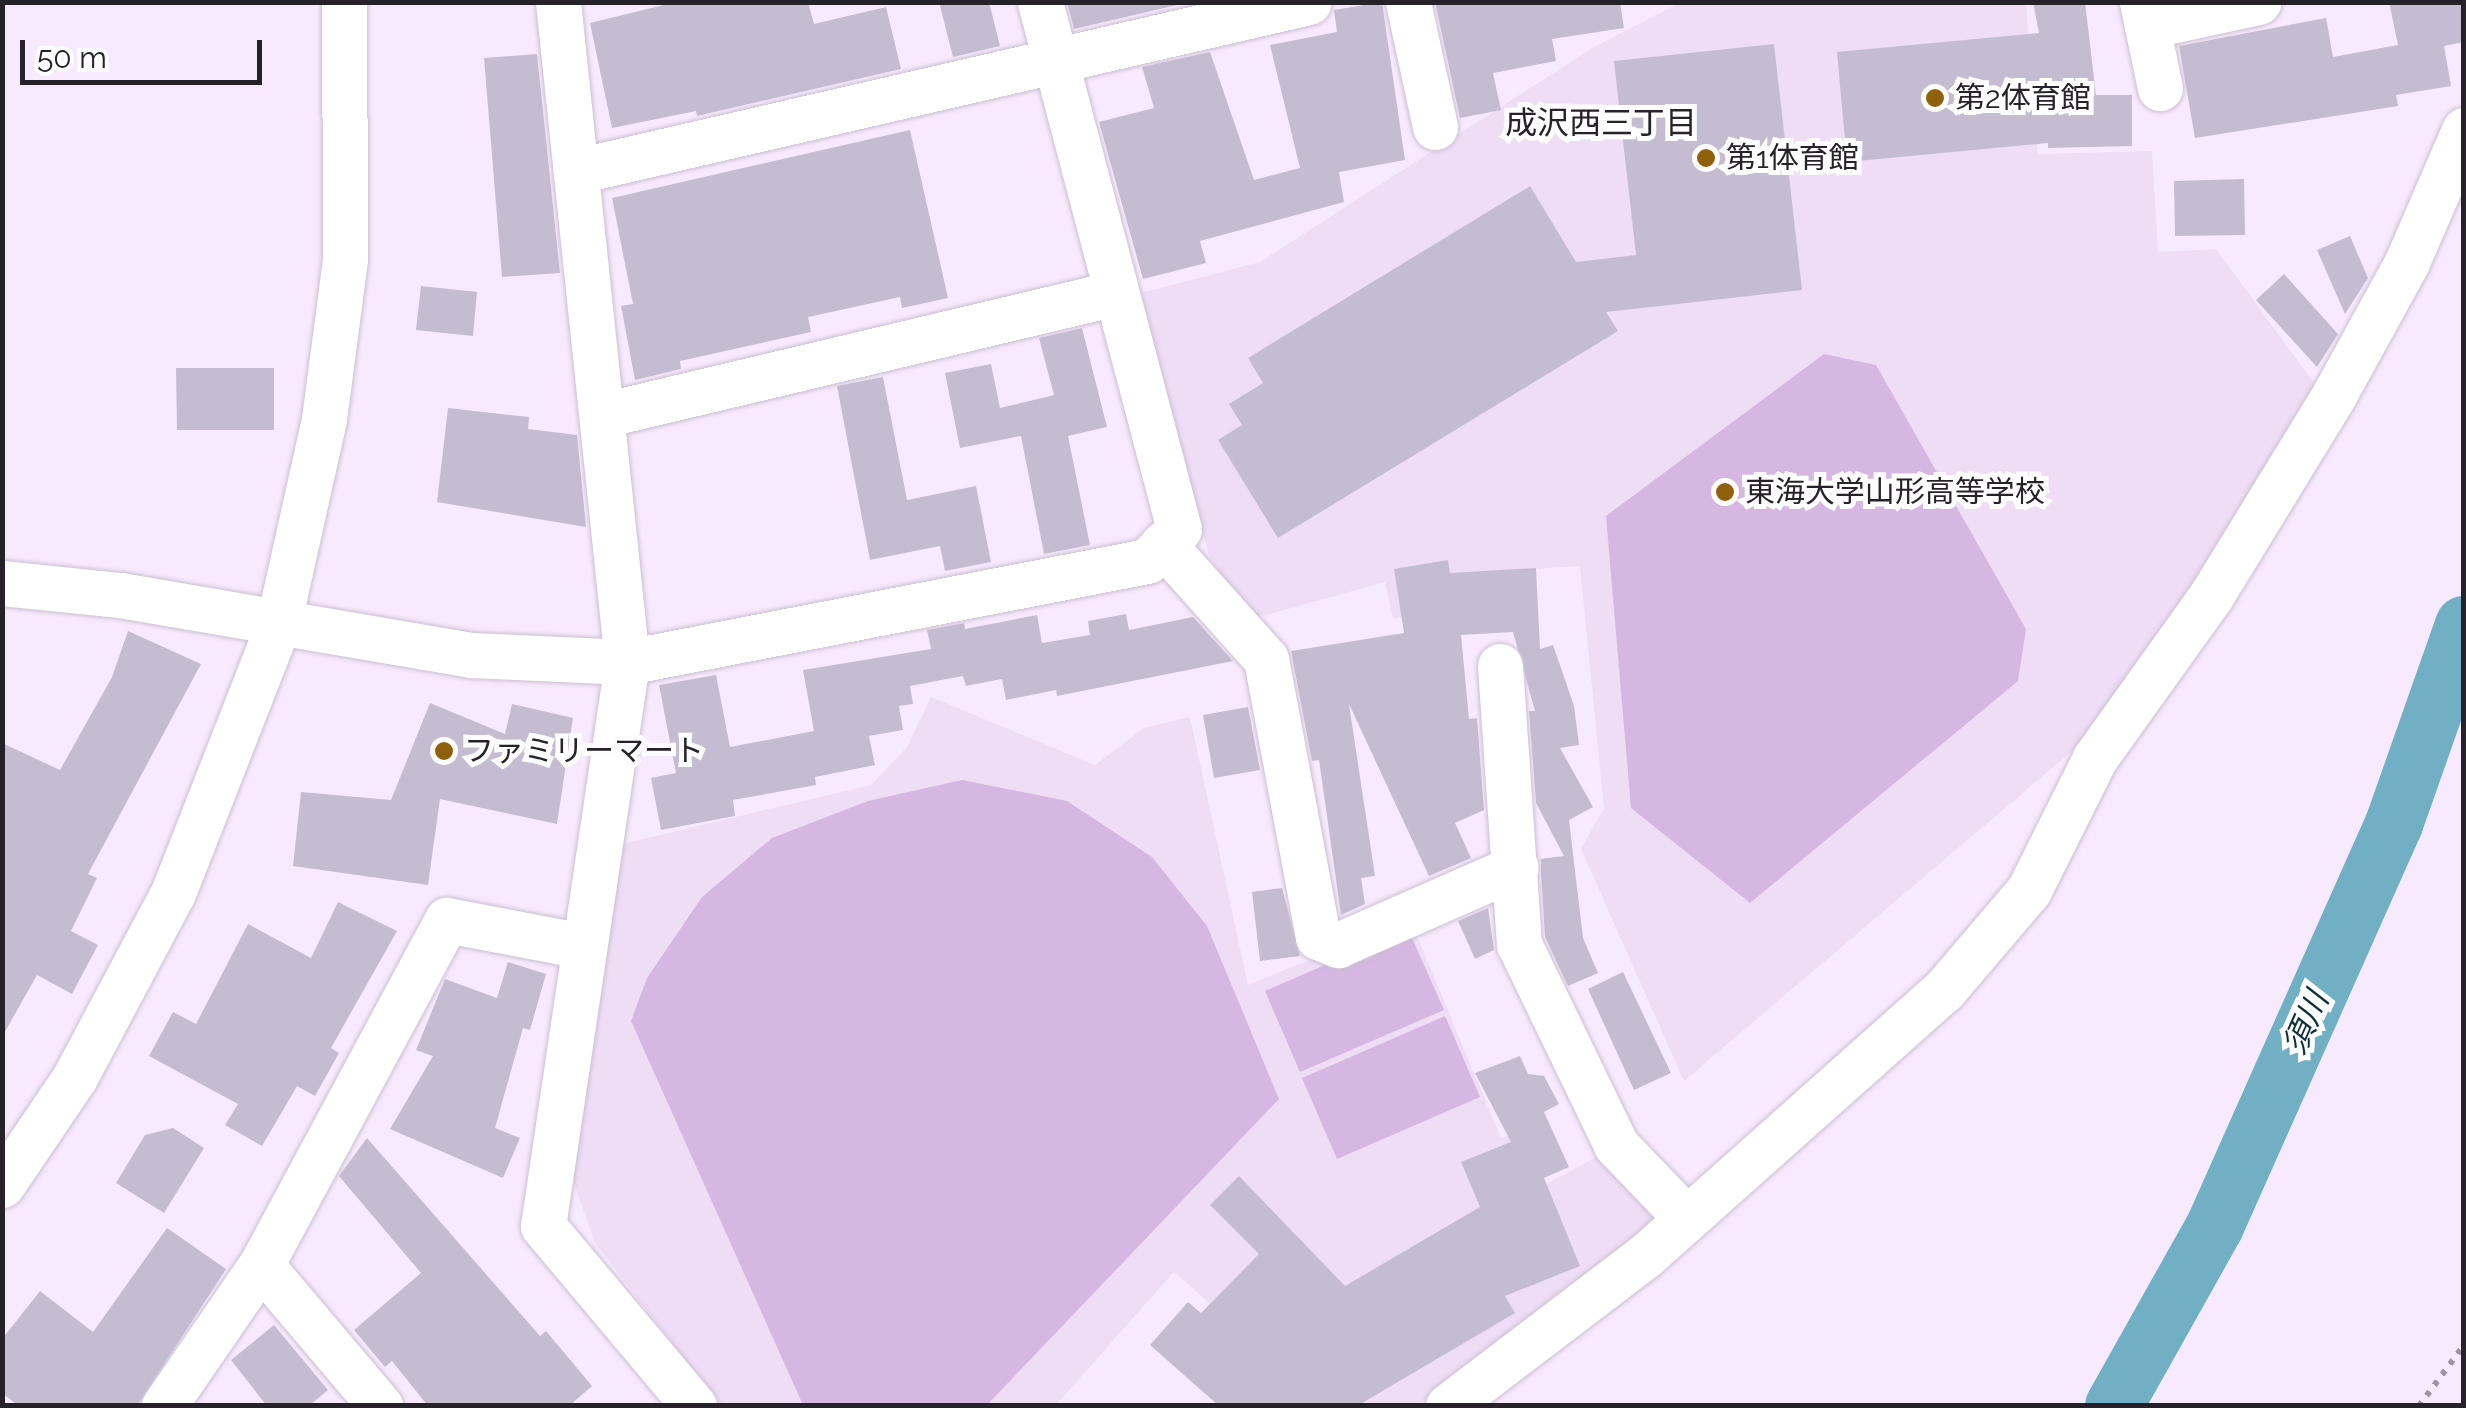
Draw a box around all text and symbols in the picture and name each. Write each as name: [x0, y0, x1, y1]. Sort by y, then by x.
scale bar: [25, 20, 268, 82]
text: 50 m: [37, 40, 107, 75]
place label: 第2体育館: [1955, 80, 2091, 116]
marker: 第2体育館: [1924, 87, 1946, 109]
district label: 成沢西三丁目: [1505, 104, 1697, 142]
place label: 第1体育館: [1726, 140, 1859, 176]
marker: 第1体育館: [1695, 147, 1717, 169]
place label: 東海大学山形高等学校: [1745, 474, 2045, 510]
marker: 東海大学山形高等学校: [1714, 481, 1736, 503]
place label: ファミリーマート: [464, 733, 704, 769]
marker: ファミリーマート: [433, 740, 455, 762]
water label: 須川: [2275, 986, 2337, 1060]

